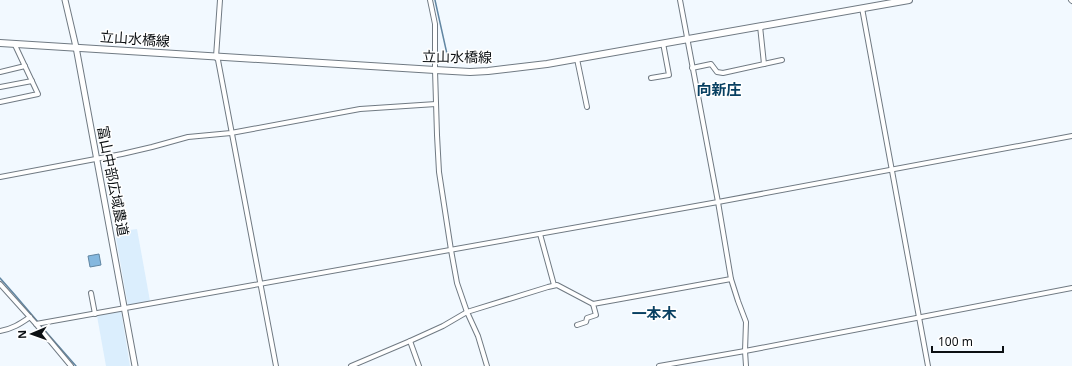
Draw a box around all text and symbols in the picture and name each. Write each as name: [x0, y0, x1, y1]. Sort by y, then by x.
street label: 立山水橋線: [99, 27, 171, 50]
street label: 立山水橋線: [422, 46, 492, 67]
district label: 向新庄: [696, 79, 742, 99]
street label: 富山中部広域農道: [93, 124, 134, 238]
district label: 一本木: [631, 303, 677, 323]
north arrow: [12, 314, 52, 354]
scale bar: [932, 328, 1003, 354]
text: N: [14, 330, 29, 339]
text: 100 m: [938, 333, 973, 350]

